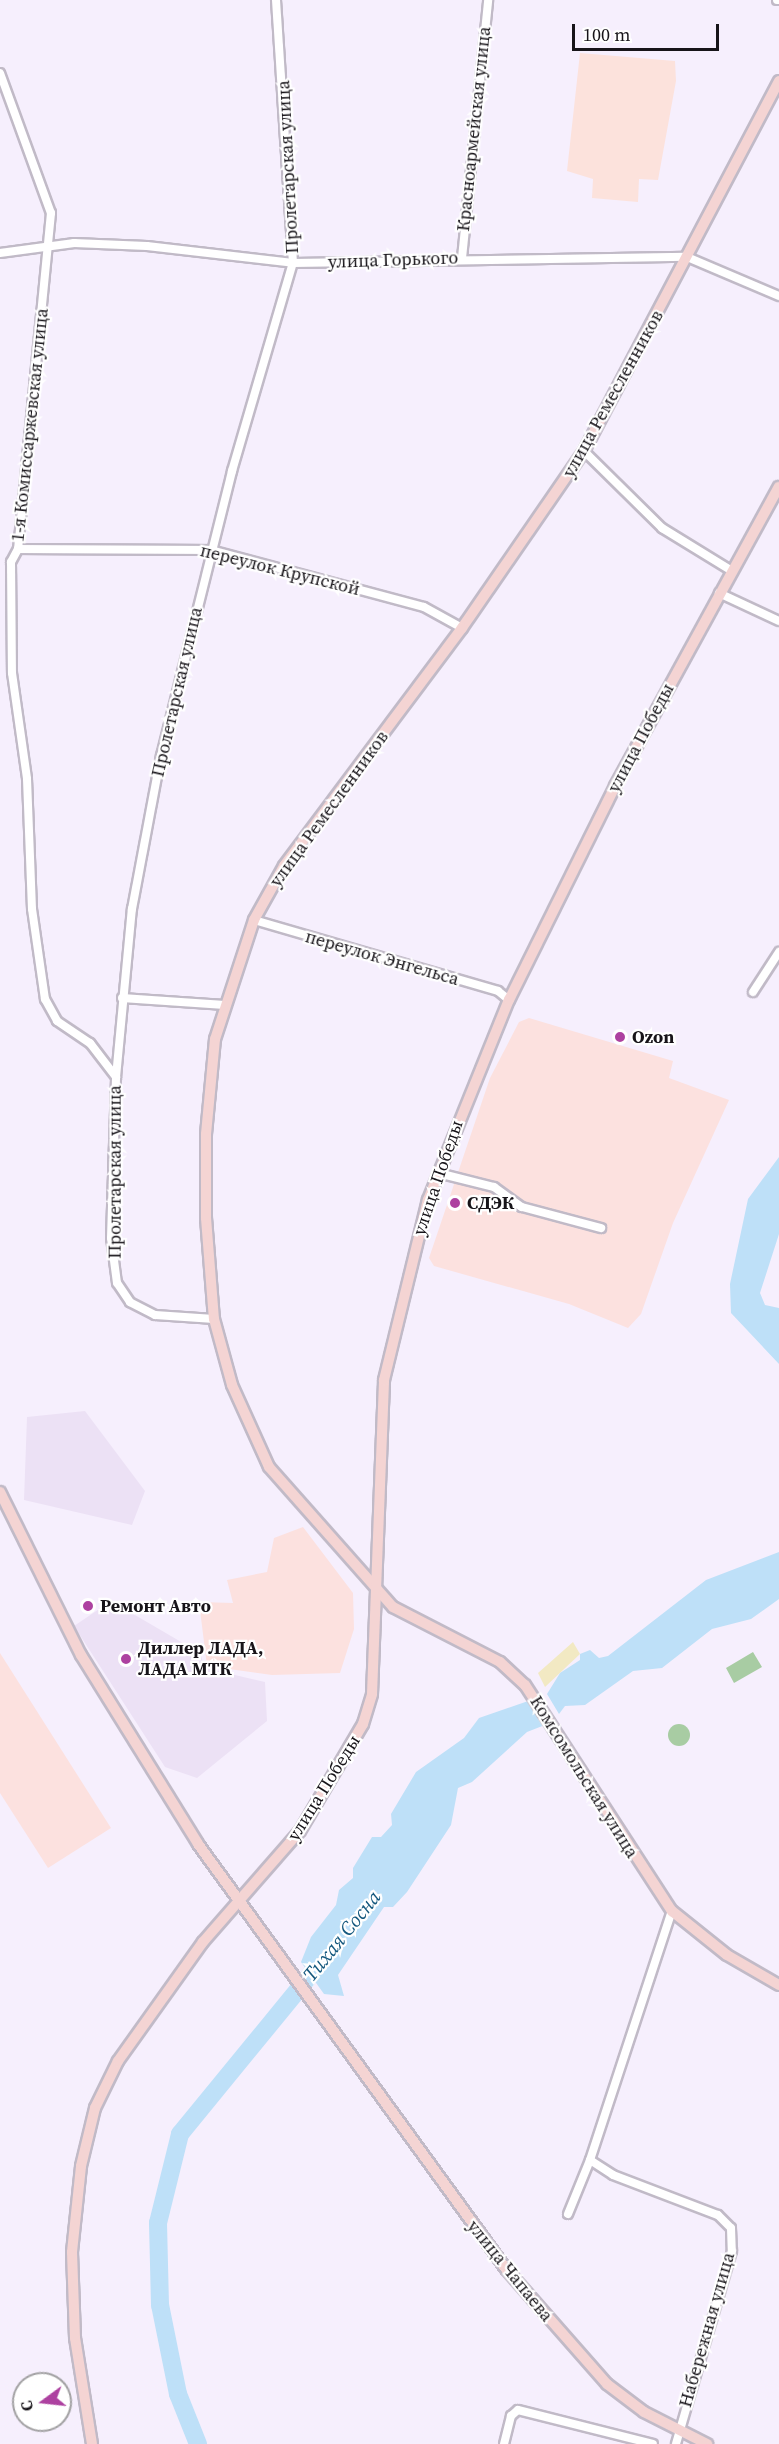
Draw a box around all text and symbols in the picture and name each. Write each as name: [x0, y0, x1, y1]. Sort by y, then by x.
scale bar: [575, 12, 722, 50]
text: 100 m: [583, 22, 630, 47]
street label: Красноармейская улица: [452, 25, 496, 233]
street label: Пролетарская улица: [273, 80, 303, 254]
street label: улица Горького: [327, 247, 459, 273]
street label: 1-я Комиссаржевская улица: [7, 307, 53, 543]
street label: улица Ремесленников: [558, 307, 668, 481]
street label: переулок Крупской: [198, 540, 362, 600]
street label: Пролетарская улица: [147, 605, 207, 779]
street label: улица Победы: [603, 680, 679, 796]
street label: улица Ремесленников: [265, 727, 393, 891]
street label: переулок Энгельса: [303, 926, 461, 990]
place label: Ozon: [632, 1026, 674, 1048]
marker: Ozon: [613, 1030, 627, 1044]
street label: Пролетарская улица: [104, 1085, 126, 1259]
street label: улица Победы: [408, 1117, 468, 1239]
place label: СДЭК: [467, 1192, 514, 1214]
marker: СДЭК: [448, 1196, 462, 1210]
place label: Ремонт Авто: [100, 1595, 211, 1617]
marker: Ремонт Авто: [81, 1599, 95, 1613]
place label: Диллер ЛАДА, ЛАДА МТК: [138, 1638, 263, 1680]
marker: Диллер ЛАДА, ЛАДА МТК: [119, 1652, 133, 1666]
street label: Комсомольская улица: [525, 1692, 643, 1862]
street label: улица Победы: [283, 1731, 365, 1845]
water label: Тихая Сосна: [298, 1886, 386, 1986]
street label: улица Чапаева: [463, 2216, 557, 2326]
street label: Набережная улица: [675, 2250, 739, 2410]
north arrow: [12, 2372, 72, 2432]
text: С: [15, 2398, 38, 2414]

